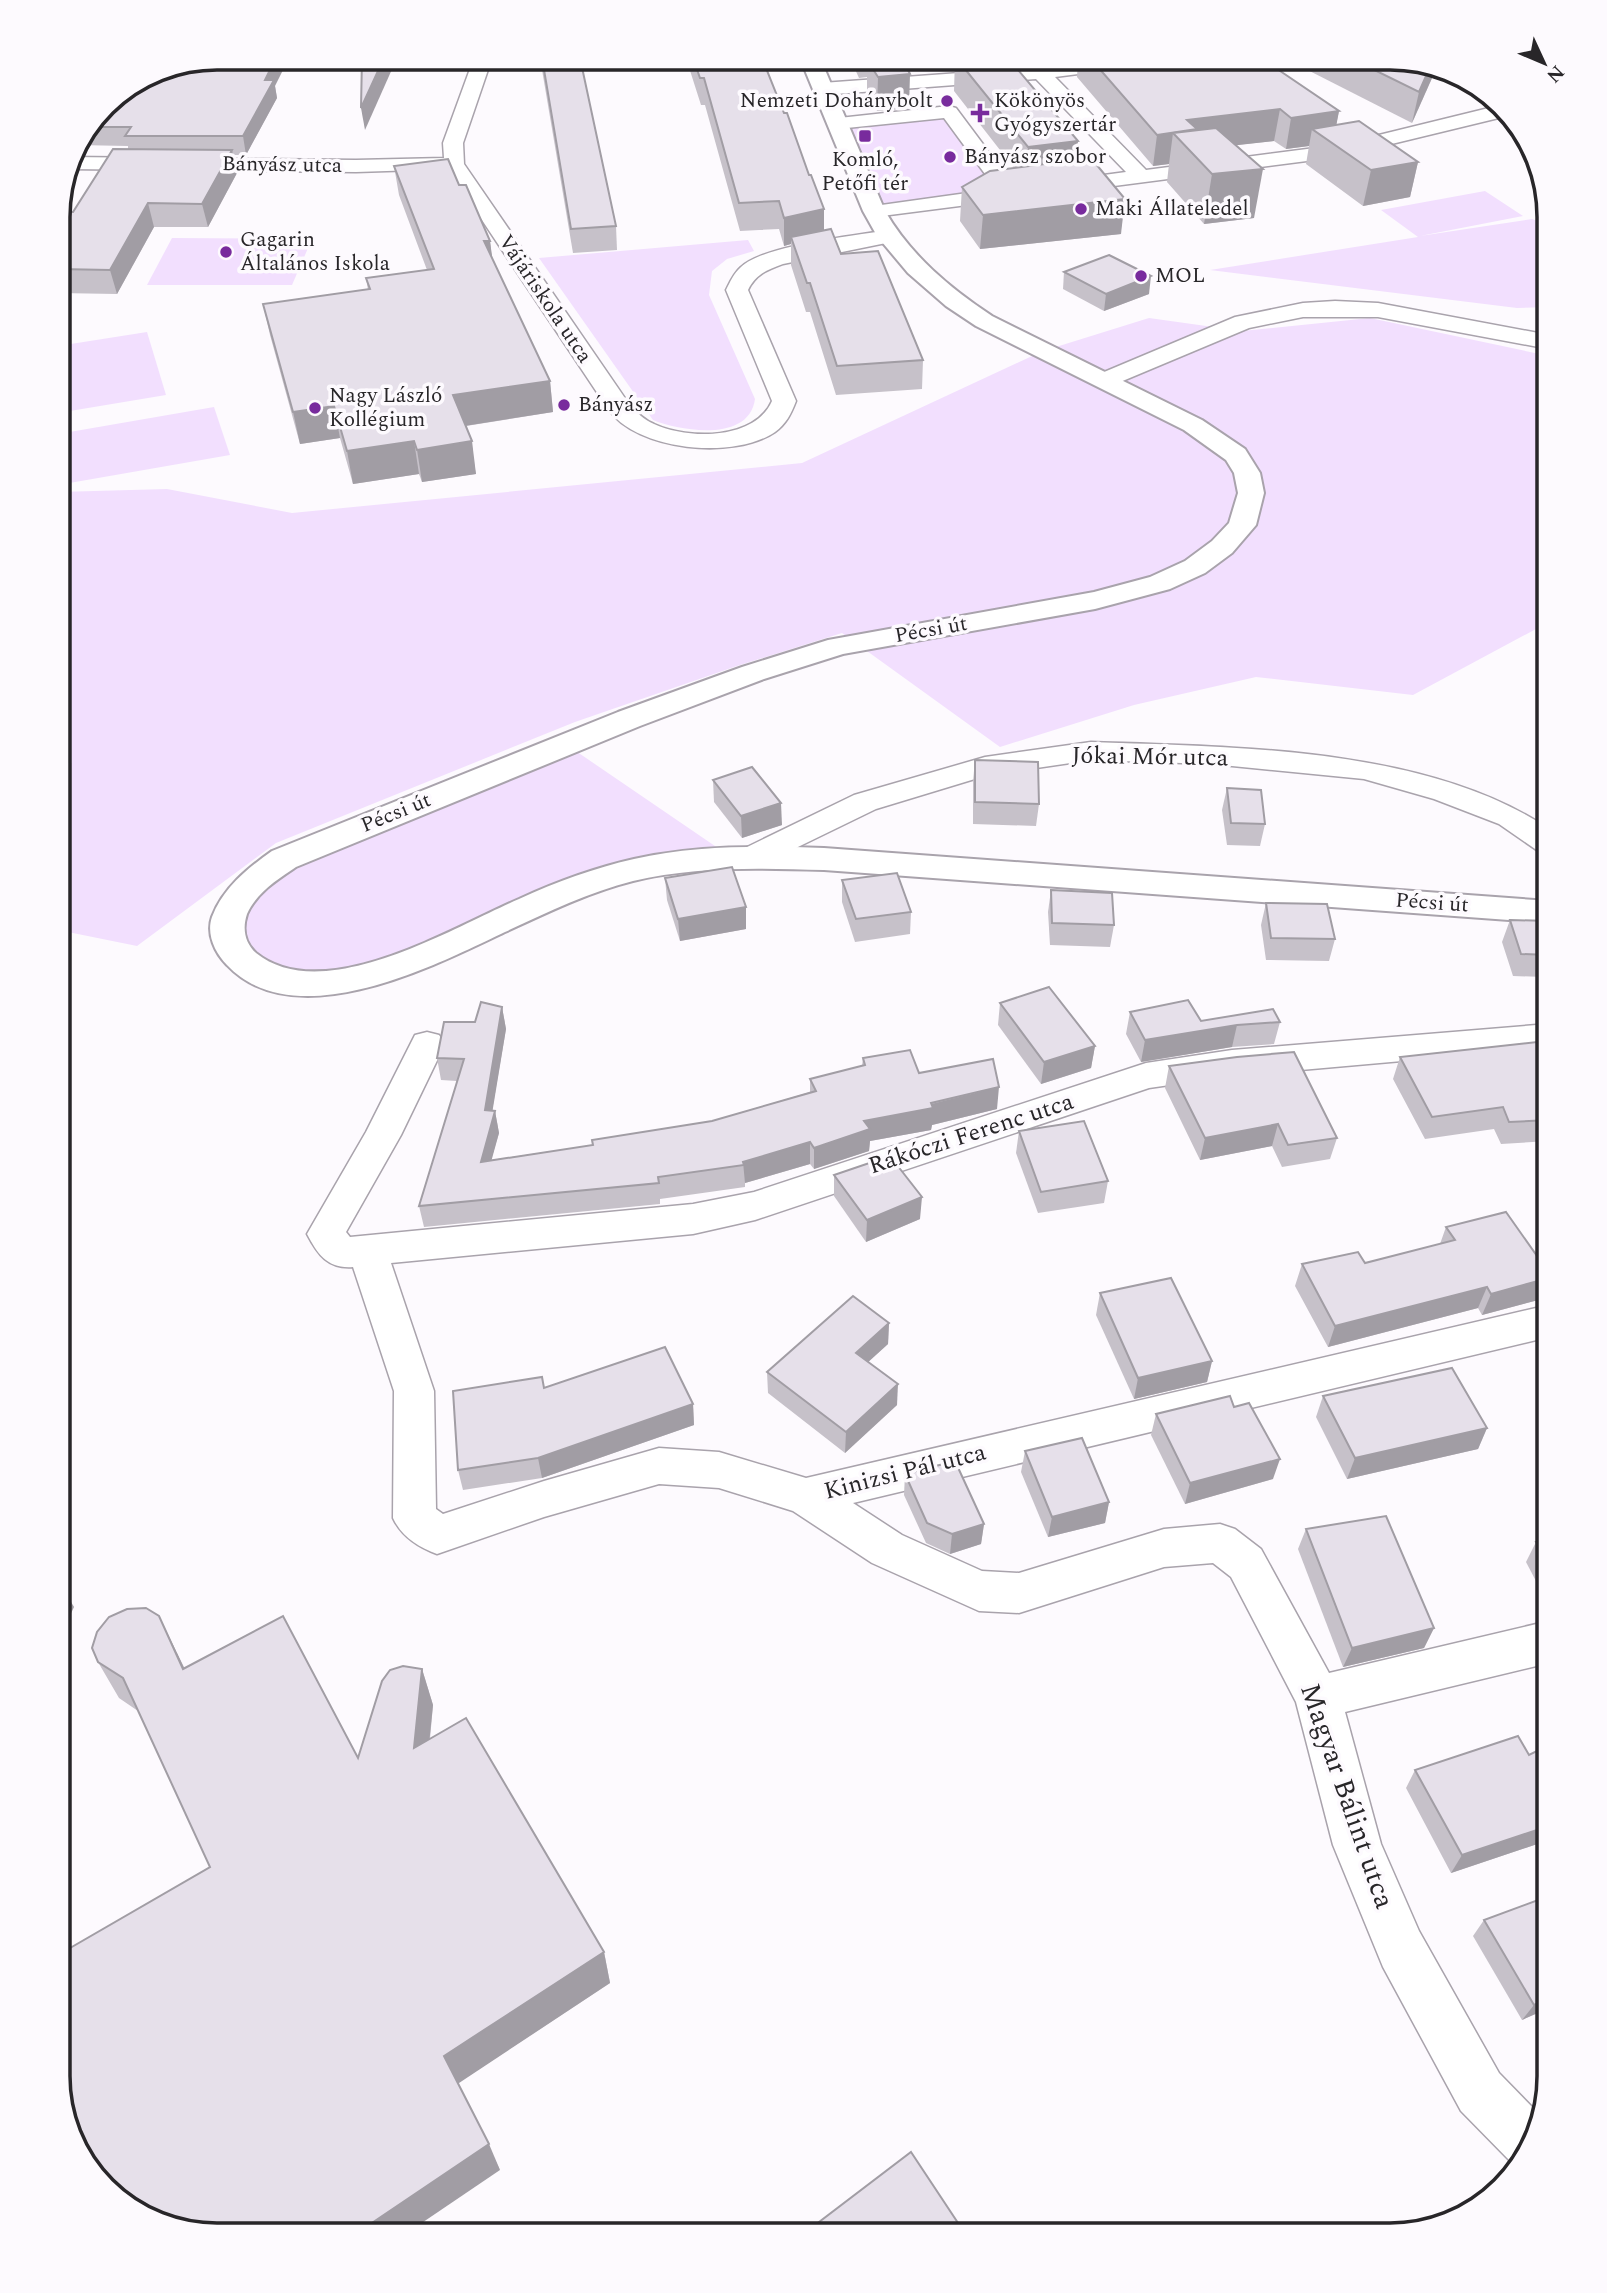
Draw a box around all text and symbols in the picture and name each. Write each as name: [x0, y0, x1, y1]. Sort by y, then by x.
north arrow: [1509, 28, 1579, 98]
text: N: [1539, 58, 1571, 89]
place label: Nemzeti Dohánybolt: [740, 85, 933, 117]
place label: Kökönyös Gyógyszertár: [994, 85, 1116, 141]
marker: Nemzeti Dohánybolt: [939, 93, 955, 109]
marker: Kökönyös Gyógyszertár: [972, 105, 988, 121]
marker: Komló, Petőfi tér: [857, 128, 873, 144]
place label: Bányász szobor: [964, 141, 1106, 173]
place label: Komló, Petőfi tér: [822, 144, 908, 200]
street label: Bányász utca: [222, 148, 343, 182]
marker: Bányász szobor: [942, 149, 958, 165]
place label: Maki Állateledel: [1095, 193, 1249, 225]
marker: Maki Állateledel: [1073, 201, 1089, 217]
place label: Gagarin Általános Iskola: [240, 224, 391, 280]
street label: Vájáriskola utca: [490, 228, 600, 371]
marker: Gagarin Általános Iskola: [218, 244, 234, 260]
place label: MOL: [1155, 260, 1205, 292]
marker: MOL: [1133, 268, 1149, 284]
place label: Nagy László Kollégium: [329, 380, 442, 436]
place label: Bányász: [578, 389, 653, 421]
marker: Bányász: [556, 397, 572, 413]
marker: Nagy László Kollégium: [307, 400, 323, 416]
street label: Pécsi út: [892, 608, 970, 652]
street label: Jókai Mór utca: [1071, 738, 1229, 776]
street label: Pécsi út: [356, 784, 436, 842]
street label: Pécsi út: [1394, 884, 1470, 922]
street label: Rákóczi Ferenc utca: [864, 1084, 1078, 1184]
street label: Kinizsi Pál utca: [820, 1434, 990, 1510]
street label: Magyar Bálint utca: [1288, 1677, 1406, 1915]

